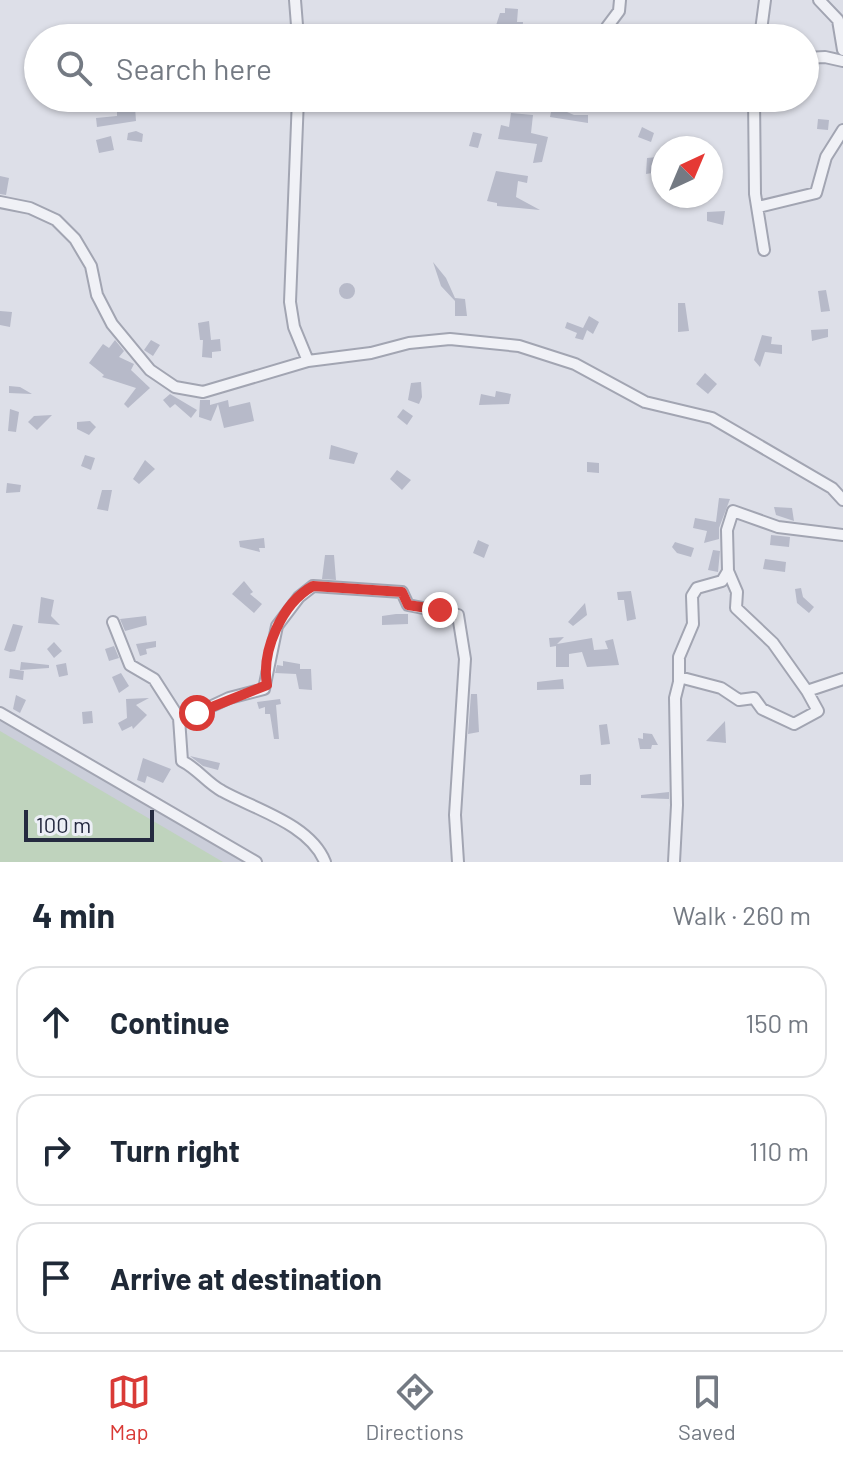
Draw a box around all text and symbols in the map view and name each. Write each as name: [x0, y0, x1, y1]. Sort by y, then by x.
search box: [24, 24, 819, 112]
icon: search: [52, 46, 96, 90]
text: Search here: [116, 50, 272, 86]
north arrow: [651, 136, 723, 208]
route end: [422, 592, 458, 628]
route start: [179, 695, 215, 731]
scale bar: [24, 806, 154, 842]
text: 100 m: [36, 811, 91, 837]
text: 4 min: [32, 894, 115, 935]
text: Walk · 260 m: [673, 899, 811, 930]
icon: ahead: [34, 1000, 78, 1044]
text: Continue: [110, 1004, 230, 1040]
text: 150 m: [745, 1007, 809, 1038]
icon: right: [34, 1128, 78, 1172]
text: Turn right: [110, 1132, 240, 1168]
text: 110 m: [749, 1135, 809, 1166]
icon: arrive: [34, 1256, 78, 1300]
text: Arrive at destination: [110, 1260, 382, 1296]
tab: Map: [107, 1370, 151, 1444]
tab: Directions: [365, 1370, 464, 1444]
tab: Saved: [678, 1370, 736, 1444]

